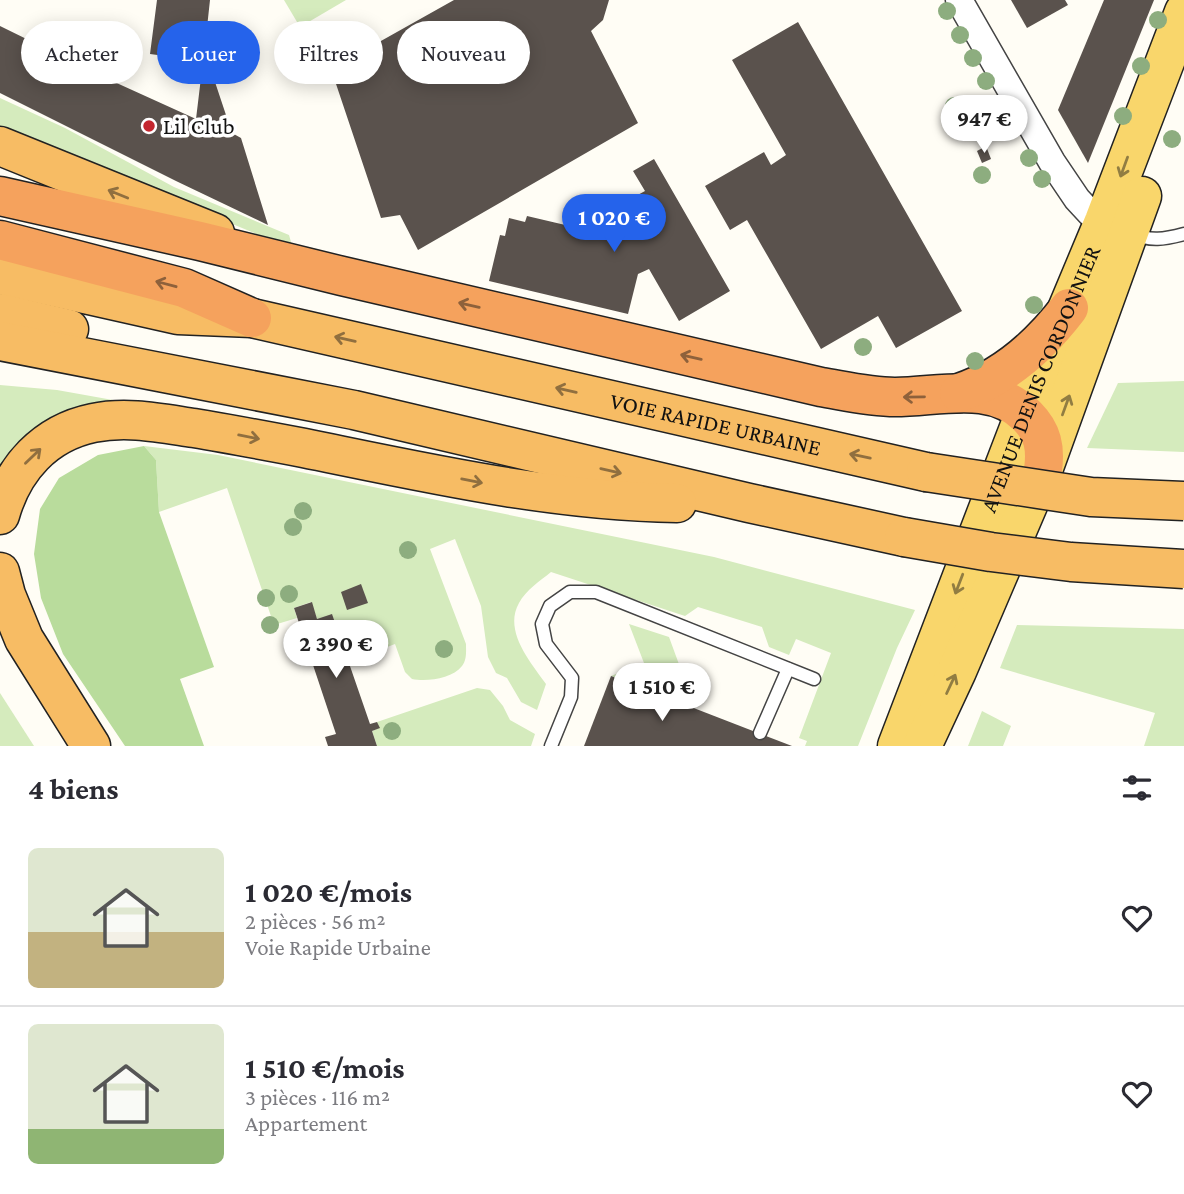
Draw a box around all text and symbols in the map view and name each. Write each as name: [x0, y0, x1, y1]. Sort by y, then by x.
chip: Acheter: [21, 21, 143, 84]
chip: Louer: [157, 21, 260, 84]
chip: Filtres: [274, 21, 383, 84]
chip: Nouveau: [397, 21, 530, 84]
pin: 947 €: [935, 96, 1033, 155]
text: 947 €: [957, 105, 1011, 131]
place label: Lil Club: [163, 113, 234, 139]
marker: Lil Club: [141, 118, 157, 134]
one-way arrow: [1117, 156, 1130, 178]
one-way arrow: [108, 187, 130, 200]
pin: 1 020 €: [549, 194, 679, 254]
text: 1 020 €: [578, 204, 650, 230]
street label: AVENUE DENIS CORDONNIER: [975, 241, 1105, 516]
one-way arrow: [155, 277, 178, 290]
one-way arrow: [458, 298, 481, 312]
one-way arrow: [334, 332, 357, 346]
one-way arrow: [680, 349, 702, 362]
one-way arrow: [555, 383, 578, 396]
street label: VOIE RAPIDE URBAINE: [608, 387, 824, 461]
one-way arrow: [903, 390, 926, 403]
one-way arrow: [1061, 395, 1073, 417]
one-way arrow: [237, 431, 260, 445]
one-way arrow: [24, 447, 41, 464]
one-way arrow: [849, 449, 872, 463]
one-way arrow: [599, 465, 622, 478]
one-way arrow: [460, 475, 483, 489]
one-way arrow: [952, 572, 965, 594]
pin: 2 390 €: [271, 620, 401, 680]
text: 2 390 €: [299, 630, 373, 656]
pin: 1 510 €: [597, 664, 727, 723]
text: 1 510 €: [629, 673, 695, 699]
one-way arrow: [944, 674, 958, 695]
icon: filters: [1118, 769, 1156, 807]
text: 4 biens: [28, 772, 118, 805]
text: 1 020 €/mois: [245, 875, 412, 908]
icon: home: [84, 876, 168, 960]
icon: heart: [1118, 899, 1156, 937]
text: 2 pièces · 56 m²: [245, 908, 386, 934]
text: Voie Rapide Urbaine: [245, 934, 431, 960]
text: 1 510 €/mois: [245, 1051, 405, 1084]
icon: home: [84, 1052, 168, 1136]
icon: heart: [1118, 1075, 1156, 1113]
text: 3 pièces · 116 m²: [245, 1084, 390, 1110]
text: Appartement: [245, 1110, 367, 1136]

